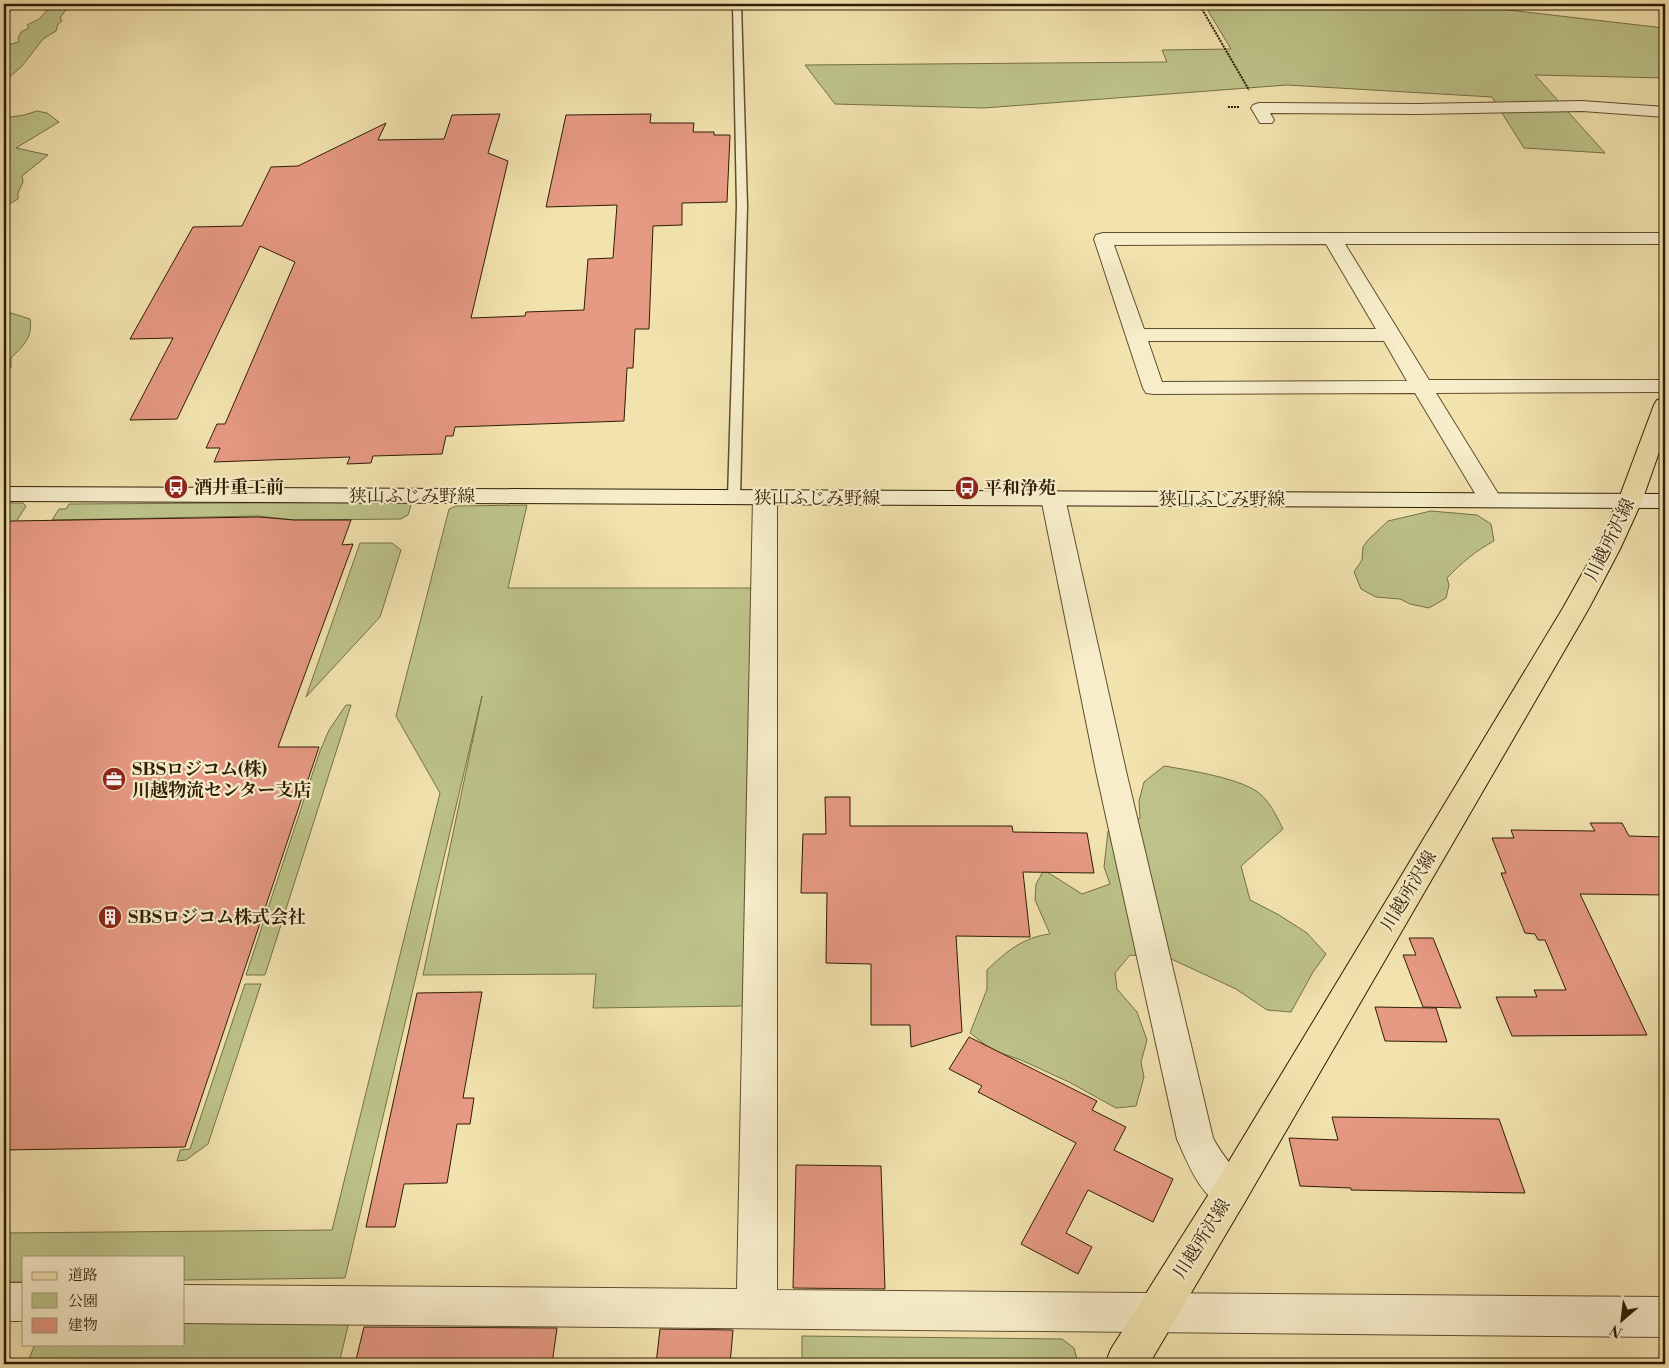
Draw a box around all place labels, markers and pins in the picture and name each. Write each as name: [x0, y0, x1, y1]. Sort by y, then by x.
bus stop icon: 酒井重工前: [163, 474, 189, 500]
bus stop icon: 平和浄苑: [954, 475, 980, 501]
place label: 酒井重工前: [194, 476, 284, 499]
place label: 平和浄苑: [984, 477, 1056, 500]
place label: SBSロジコム(株) 川越物流センター支店: [132, 758, 311, 802]
office icon: SBSロジコム(株) 川越物流センター支店: [101, 766, 127, 792]
building icon: SBSロジコム株式会社: [97, 904, 123, 930]
place label: SBSロジコム株式会社: [128, 906, 306, 929]

